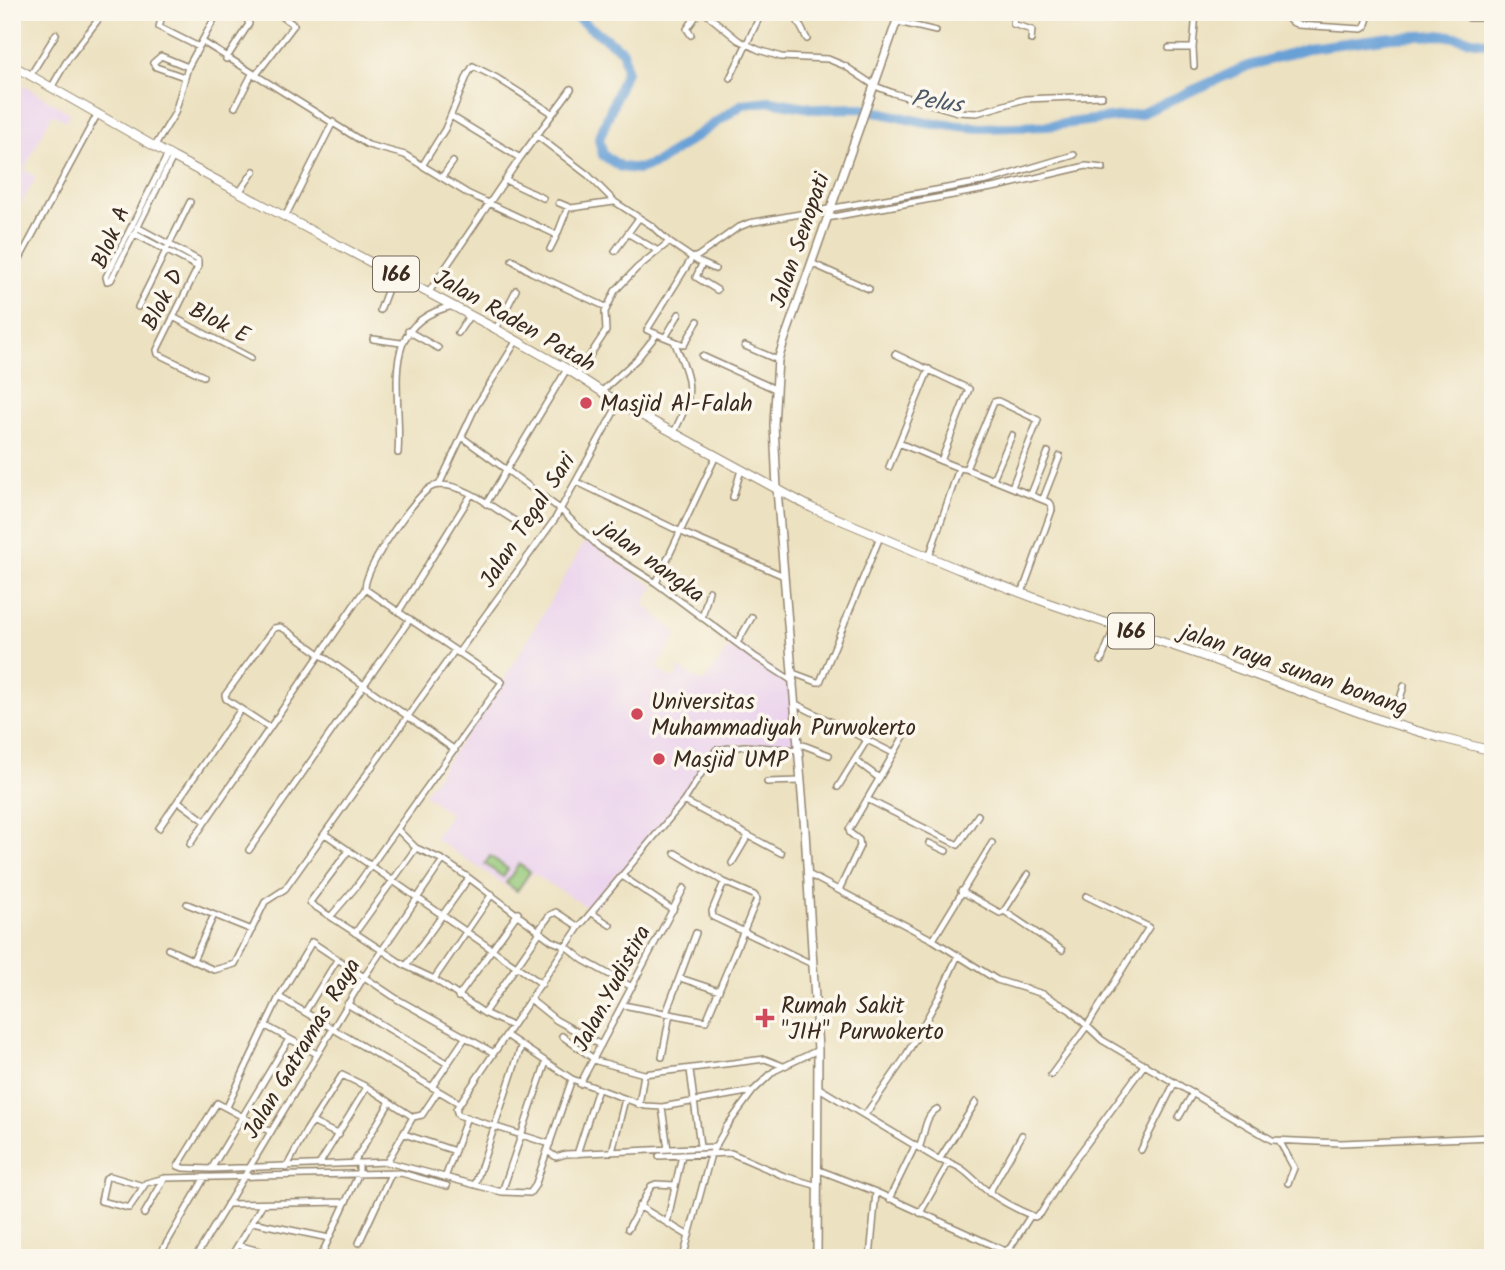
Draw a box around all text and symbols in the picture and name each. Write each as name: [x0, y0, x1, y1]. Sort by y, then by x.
water label: Pelus: [909, 80, 968, 126]
street label: Jalan Senopati: [761, 167, 841, 313]
street label: Blok A: [83, 201, 141, 275]
road number: 166: [373, 256, 419, 292]
street label: Jalan Raden Patah: [426, 261, 602, 383]
street label: Blok D: [133, 262, 195, 337]
street label: Blok E: [182, 293, 256, 355]
place label: Masjid Al-Falah: [600, 387, 753, 423]
marker: Masjid Al-Falah: [578, 395, 594, 411]
street label: Jalan Tegal Sari: [471, 445, 587, 596]
street label: jalan nangka: [587, 509, 712, 613]
street label: jalan raya sunan bonang: [1170, 613, 1413, 727]
road number: 166: [1108, 614, 1154, 648]
place label: Universitas Muhammadiyah Purwokerto: [651, 685, 916, 747]
marker: Universitas Muhammadiyah Purwokerto: [629, 706, 645, 722]
place label: Masjid UMP: [673, 743, 789, 779]
marker: Masjid UMP: [651, 751, 667, 767]
street label: Jalan.Yudistira: [564, 919, 661, 1059]
street label: Jalan Gatramas Raya: [234, 952, 371, 1146]
place label: Rumah Sakit "JIH" Purwokerto: [781, 989, 944, 1051]
marker: Rumah Sakit "JIH" Purwokerto: [755, 1008, 775, 1028]

